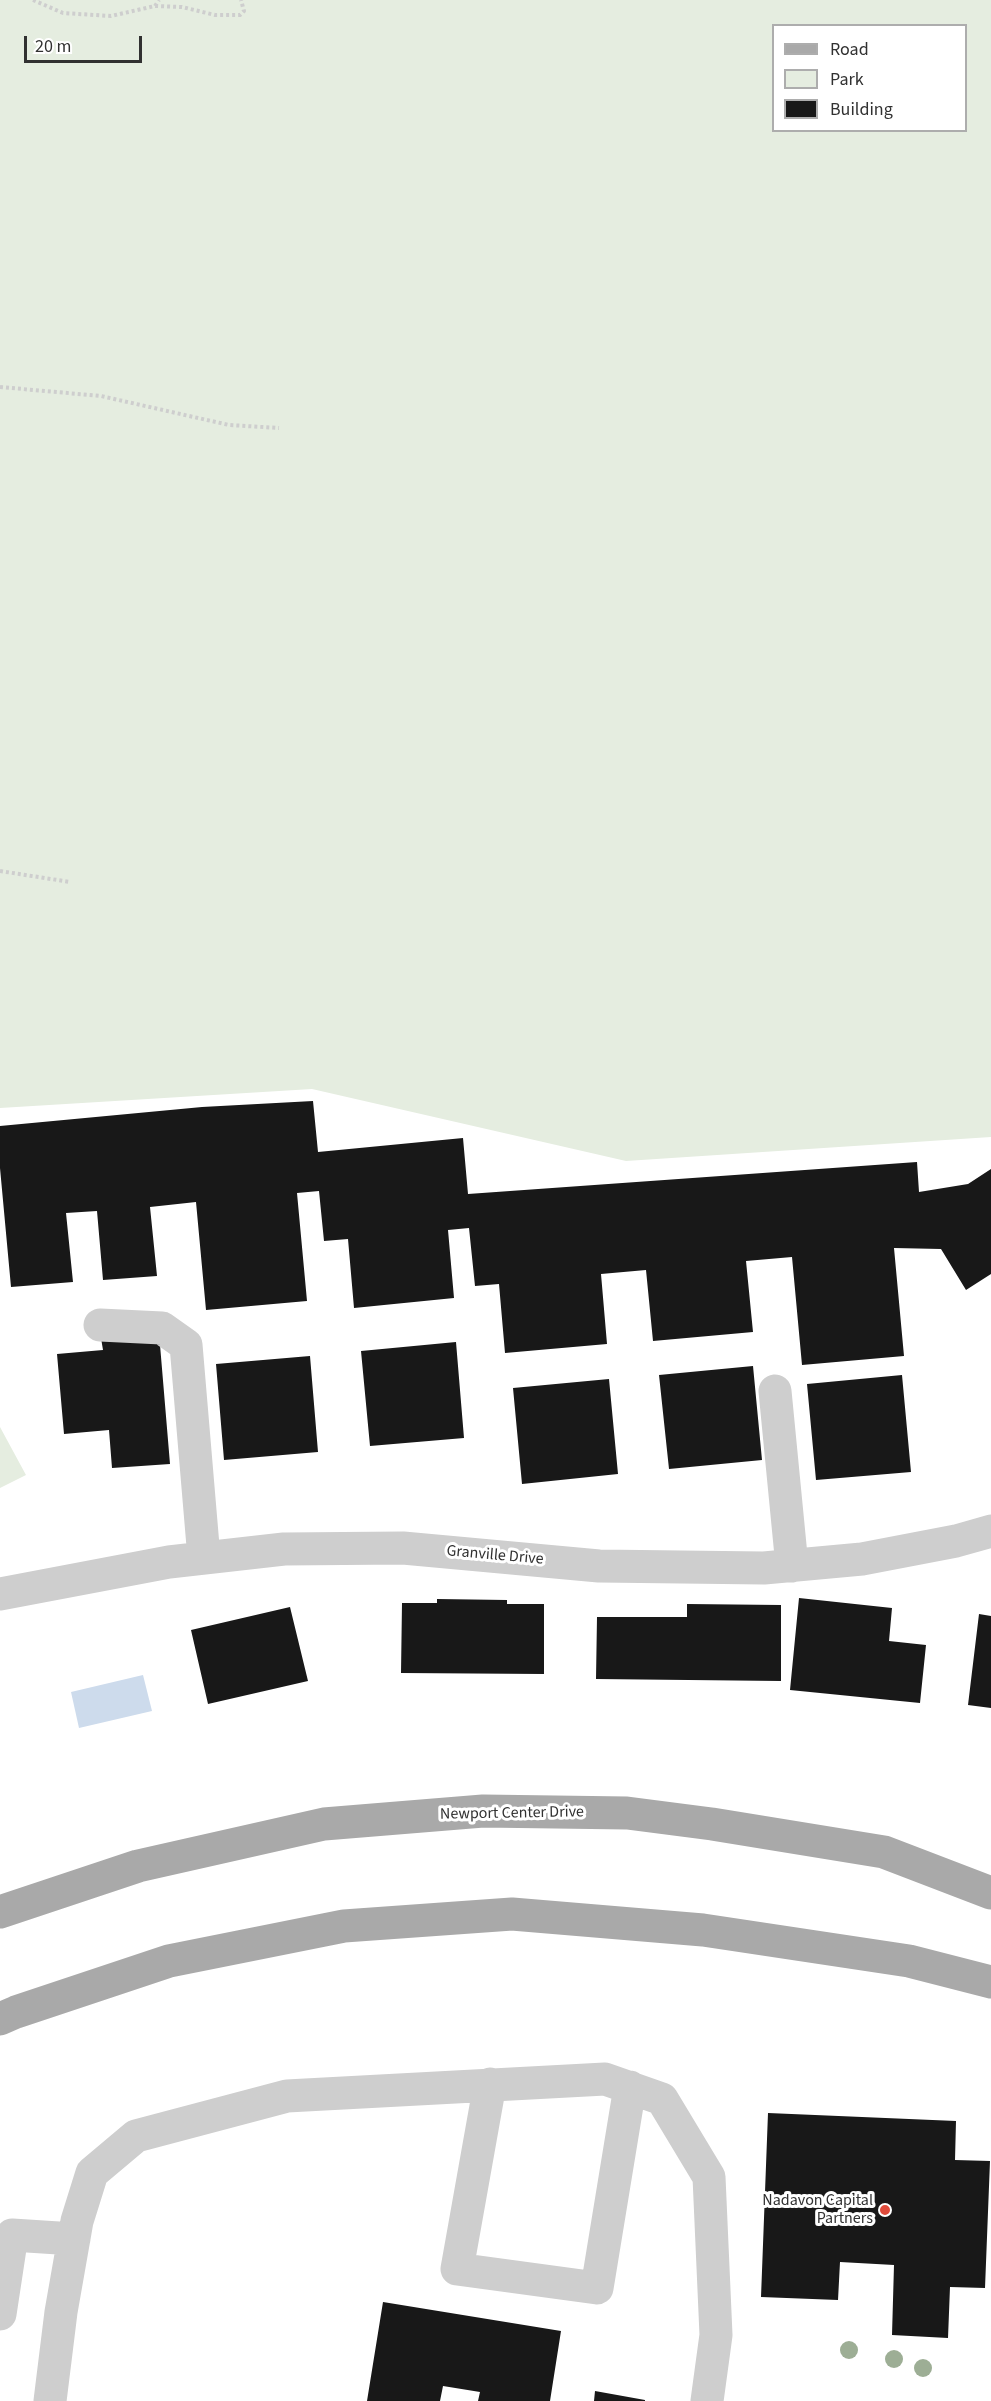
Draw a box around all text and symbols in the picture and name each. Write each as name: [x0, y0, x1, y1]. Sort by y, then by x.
scale bar: [27, 24, 146, 62]
legend: [772, 24, 967, 132]
text: 20 m: [35, 34, 71, 59]
text: Road: [830, 37, 869, 62]
text: Park: [830, 67, 864, 92]
text: Building: [830, 97, 893, 122]
street label: Granville Drive: [446, 1542, 544, 1570]
street label: Newport Center Drive: [440, 1803, 584, 1825]
place label: Nadavon Capital Partners: [762, 2191, 873, 2229]
marker: Nadavon Capital Partners: [878, 2203, 892, 2217]

